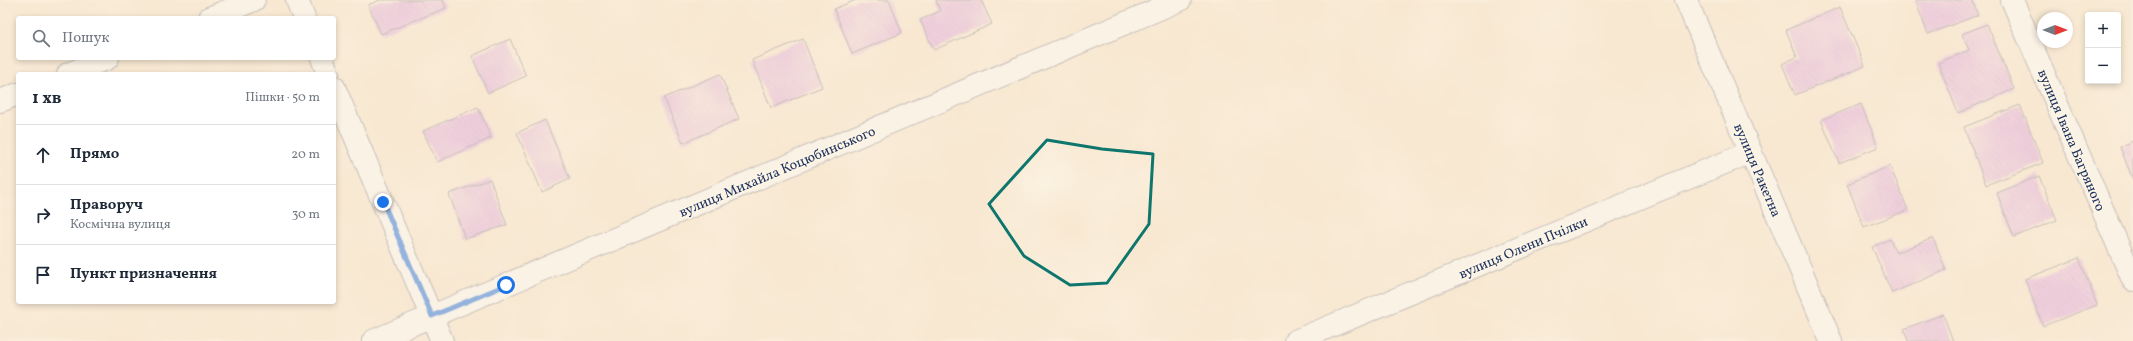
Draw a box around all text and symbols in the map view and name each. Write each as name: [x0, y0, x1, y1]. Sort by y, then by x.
north arrow: [2037, 12, 2073, 48]
map controls: [2085, 12, 2121, 84]
button: +: [2085, 12, 2121, 48]
search box: [16, 16, 336, 60]
icon: search: [30, 27, 52, 49]
text: Пошук: [62, 28, 110, 49]
button: −: [2085, 48, 2121, 84]
street label: вулиця Івана Багряного: [2032, 67, 2109, 214]
text: 1 хв: [32, 87, 62, 110]
text: Пішки · 50 m: [245, 89, 320, 107]
street label: вулиця Ракетна: [1728, 121, 1785, 220]
street label: вулиця Михайла Коцюбинського: [676, 122, 879, 222]
icon: ahead: [32, 144, 54, 166]
text: Прямо: [70, 144, 119, 165]
text: 20 m: [291, 146, 320, 164]
route end: [374, 193, 392, 211]
text: Праворуч: [70, 195, 143, 216]
icon: right: [32, 204, 54, 226]
text: 30 m: [292, 206, 320, 224]
street label: вулиця Олени Пчілки: [1456, 212, 1591, 284]
text: Космічна вулиця: [70, 216, 171, 234]
icon: arrive: [32, 264, 54, 286]
text: Пункт призначення: [70, 264, 217, 285]
route start: [497, 276, 515, 294]

